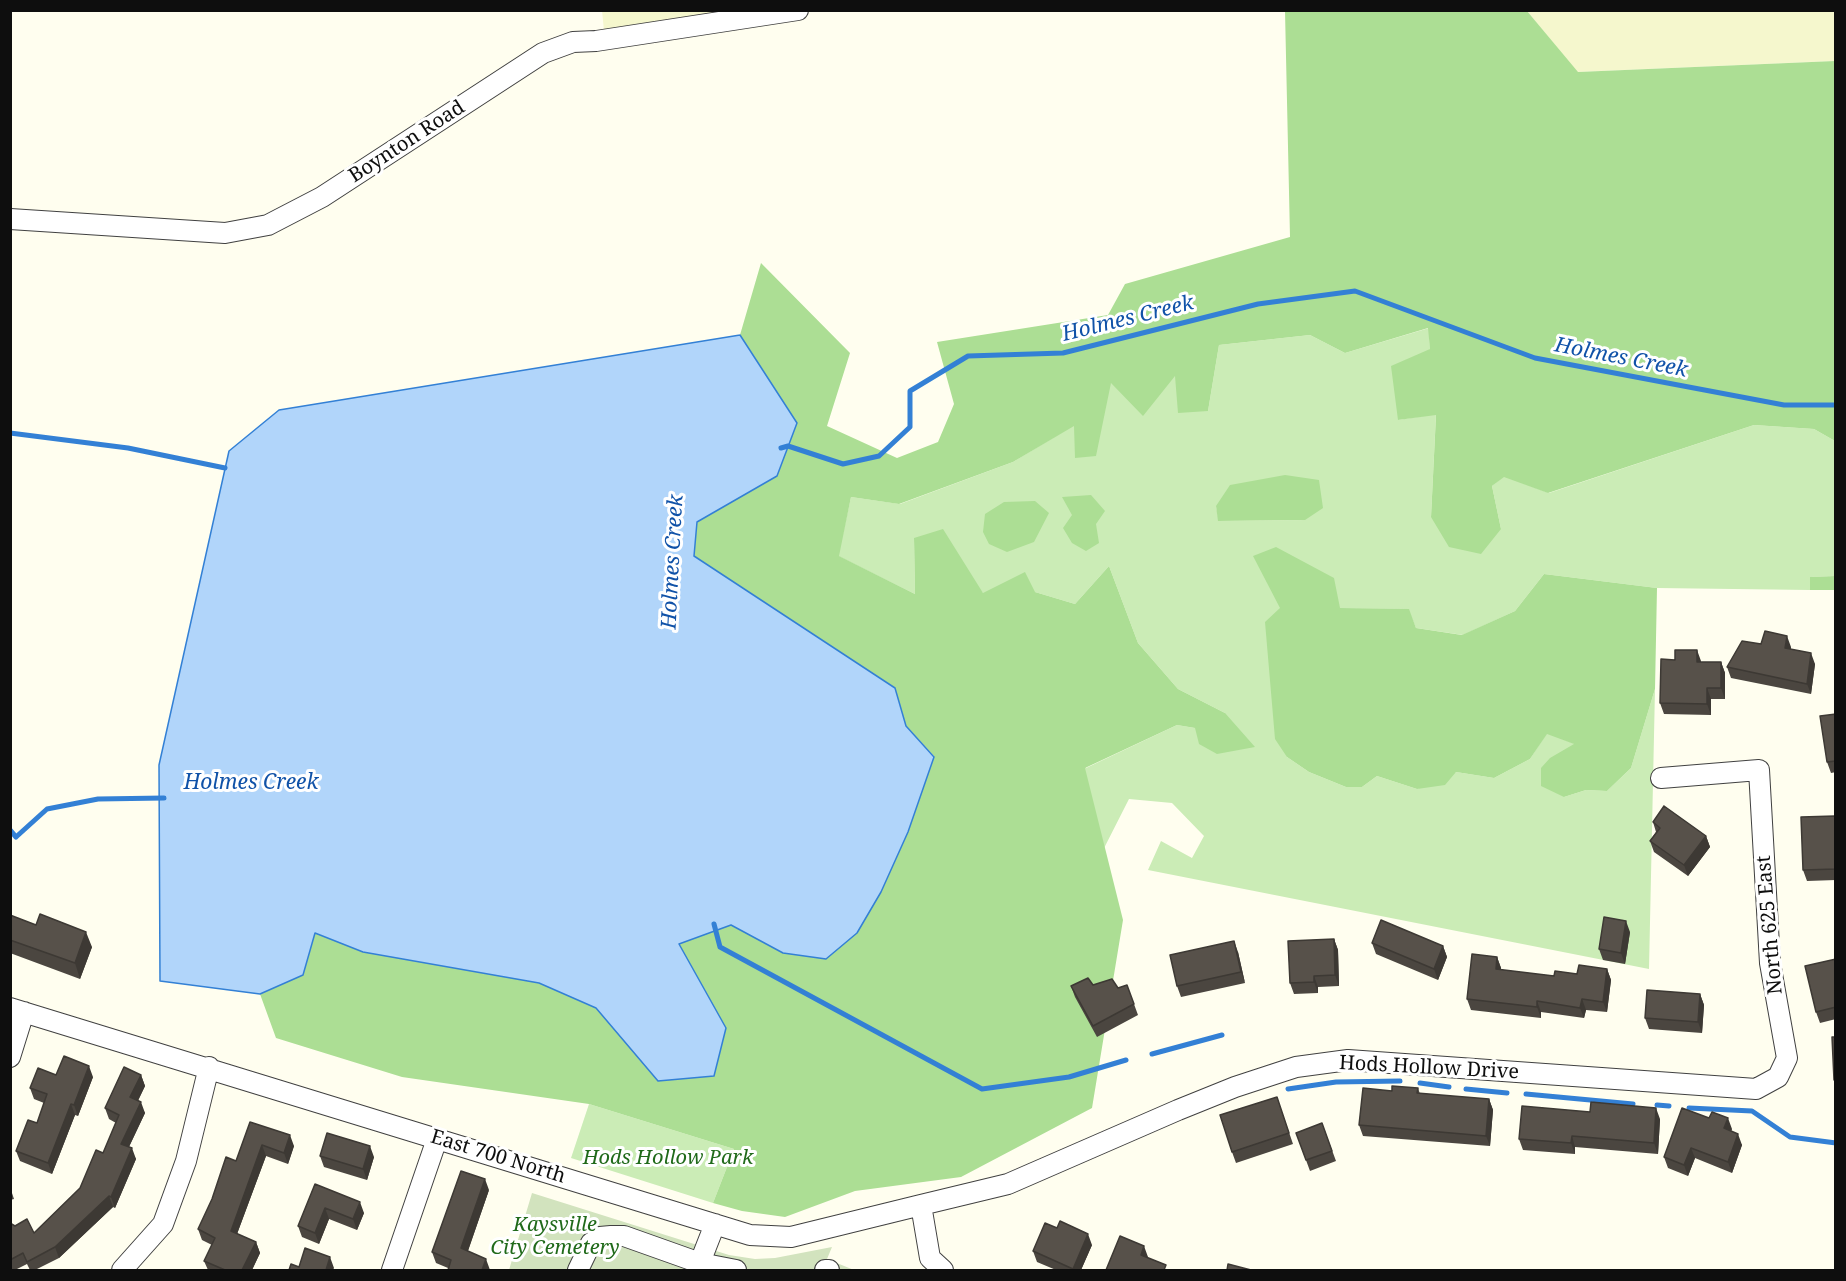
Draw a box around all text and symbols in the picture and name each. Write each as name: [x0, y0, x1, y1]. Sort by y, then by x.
street label: Boynton Road: [345, 96, 469, 188]
water label: Holmes Creek: [1060, 290, 1196, 348]
water label: Holmes Creek: [1552, 333, 1690, 383]
water label: Holmes Creek: [657, 494, 689, 630]
water label: Holmes Creek: [184, 770, 318, 796]
street label: North 625 East: [1752, 854, 1788, 996]
street label: Hods Hollow Drive: [1338, 1051, 1520, 1085]
street label: East 700 North: [428, 1125, 568, 1189]
park label: Hods Hollow Park: [583, 1146, 753, 1170]
park label: Kaysville City Cemetery: [490, 1213, 620, 1260]

